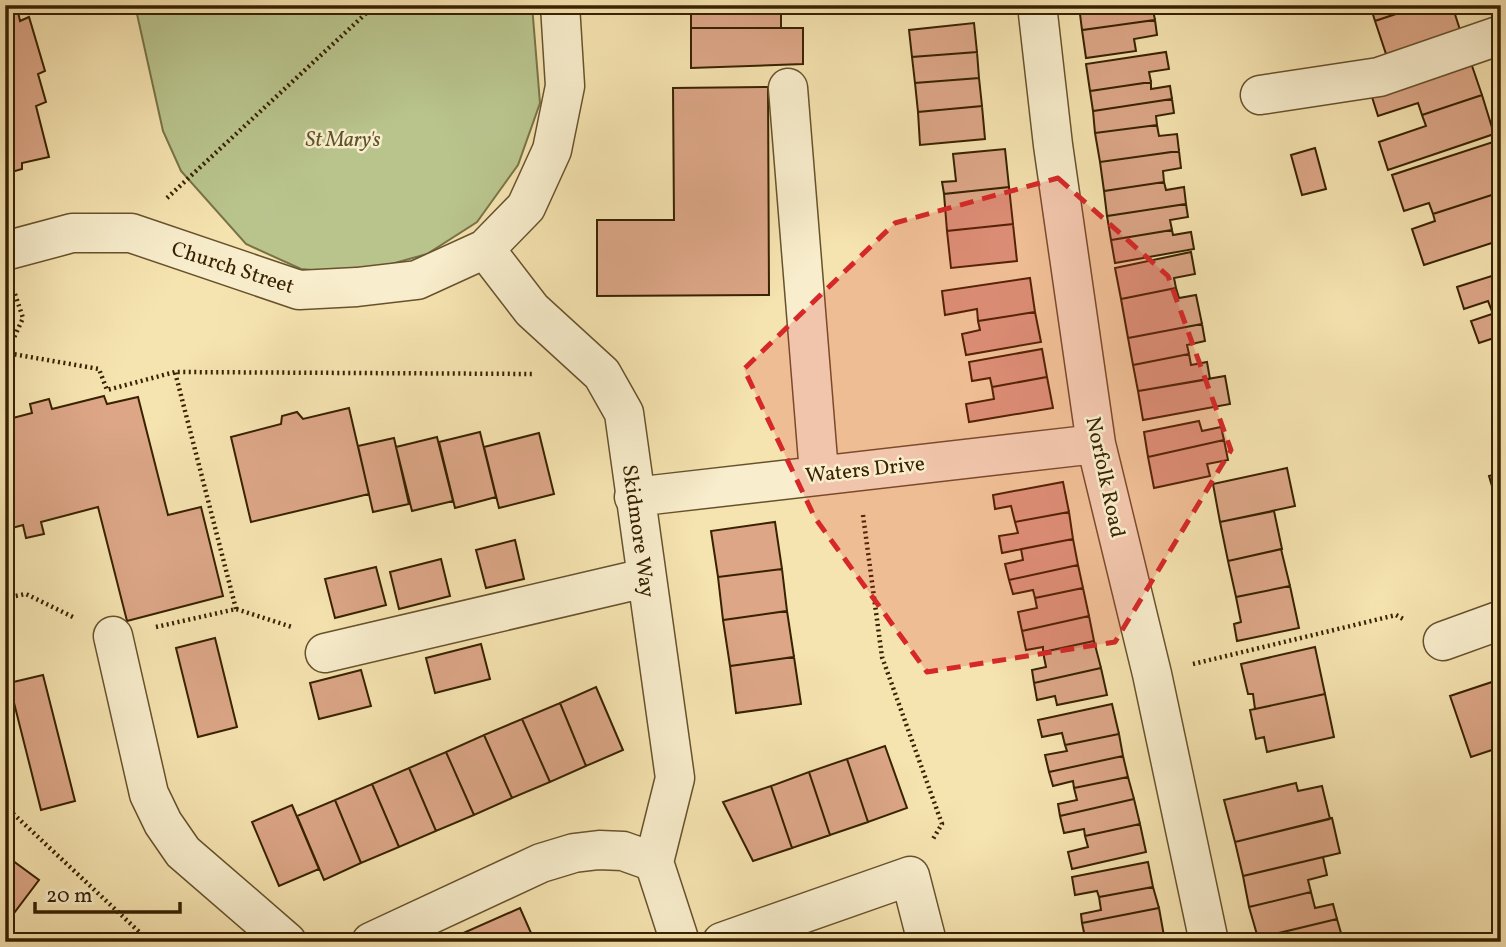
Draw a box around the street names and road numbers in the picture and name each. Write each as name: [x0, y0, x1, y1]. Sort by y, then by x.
street label: Church Street: [167, 235, 298, 302]
street label: Norfolk Road: [1078, 414, 1132, 541]
street label: Waters Drive: [804, 450, 926, 491]
street label: Skidmore Way: [614, 463, 661, 600]

